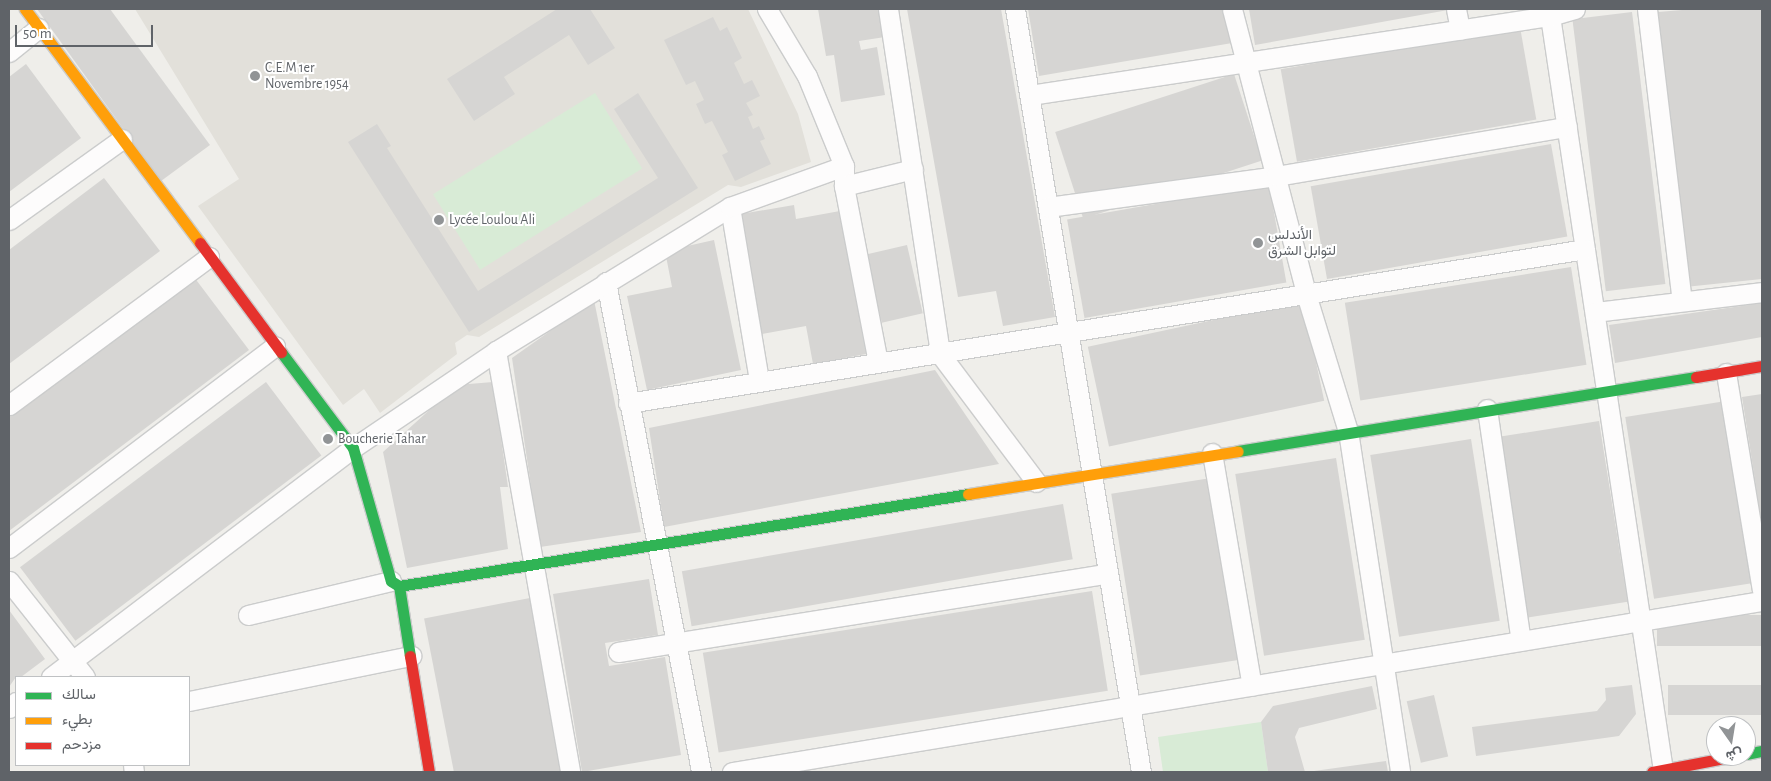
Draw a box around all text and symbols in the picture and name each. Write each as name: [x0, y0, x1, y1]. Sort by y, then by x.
scale bar: [18, 15, 155, 47]
text: 50 m: [23, 26, 52, 41]
place label: C.E.M 1er Novembre 1954: [265, 60, 349, 92]
marker: C.E.M 1er Novembre 1954: [249, 70, 261, 82]
place label: Lycée Loulou Ali: [449, 212, 535, 228]
marker: Lycée Loulou Ali: [433, 214, 445, 226]
place label: الأندلس لتوابل الشرق: [1268, 227, 1336, 260]
marker: الأندلس لتوابل الشرق: [1252, 237, 1264, 249]
place label: Boucherie Tahar: [338, 431, 426, 447]
marker: Boucherie Tahar: [322, 433, 334, 445]
legend: [15, 676, 190, 766]
text: سالك: [62, 687, 96, 702]
text: بطيء: [62, 712, 92, 727]
north arrow: [1706, 716, 1756, 766]
text: مزدحم: [62, 737, 101, 752]
text: ش: [1724, 746, 1744, 763]

